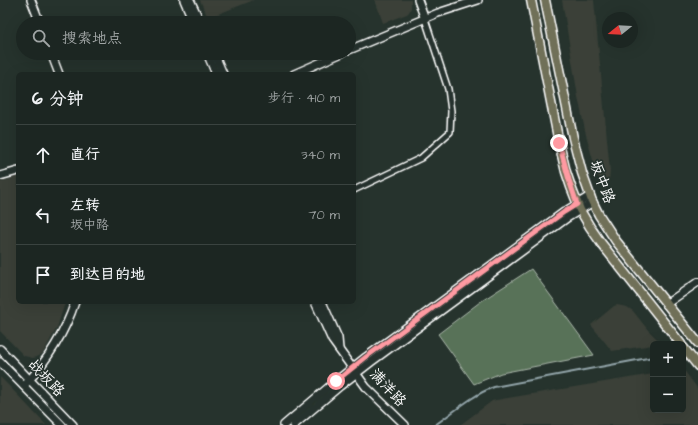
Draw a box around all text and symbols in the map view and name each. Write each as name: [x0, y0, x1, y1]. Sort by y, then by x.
north arrow: [602, 12, 638, 48]
search box: [16, 16, 356, 60]
icon: search: [30, 27, 52, 49]
text: 搜索地点: [62, 28, 122, 49]
text: 6 分钟: [32, 87, 83, 111]
text: 步行 · 410 m: [268, 89, 340, 107]
route end: [550, 134, 568, 152]
icon: ahead: [32, 144, 54, 166]
text: 直行: [70, 144, 100, 165]
text: 340 m: [301, 146, 340, 164]
street label: 坂中路: [584, 157, 620, 207]
text: 左转: [70, 195, 100, 216]
icon: left: [32, 204, 54, 226]
text: 70 m: [308, 206, 340, 224]
text: 坂中路: [70, 216, 109, 234]
icon: arrive: [32, 264, 54, 286]
text: 到达目的地: [70, 264, 145, 285]
map controls: [650, 341, 686, 413]
button: +: [650, 341, 686, 377]
street label: 战坂路: [23, 355, 69, 401]
street label: 满洋路: [365, 364, 411, 412]
route start: [327, 372, 345, 390]
button: −: [650, 377, 686, 413]

